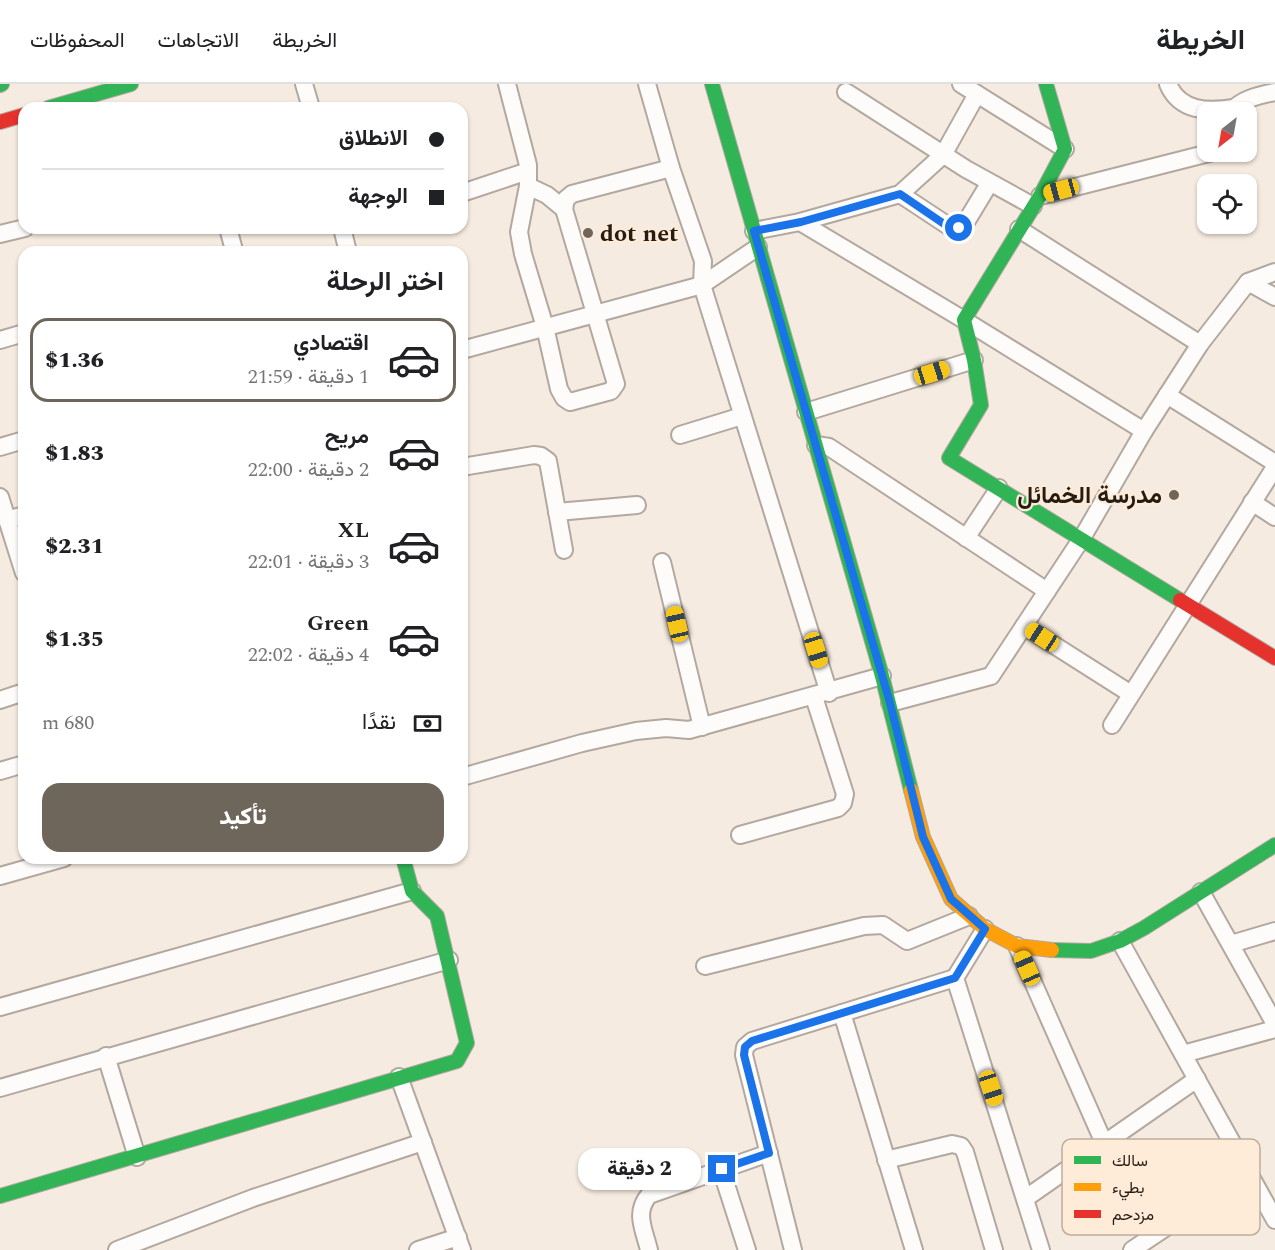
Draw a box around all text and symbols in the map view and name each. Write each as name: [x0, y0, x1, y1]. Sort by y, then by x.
text: الخريطة: [1156, 19, 1245, 62]
text: المحفوظات: [30, 25, 125, 57]
text: الاتجاهات: [158, 25, 239, 57]
text: الخريطة: [272, 25, 337, 57]
north arrow: [1197, 102, 1257, 162]
map controls: [1197, 102, 1257, 234]
text: الانطلاق: [339, 122, 408, 155]
button: locate: [1197, 174, 1257, 234]
car: [1041, 177, 1081, 203]
text: الوجهة: [348, 180, 408, 213]
route start: [945, 214, 972, 241]
place label: dot net: [600, 216, 678, 252]
marker: dot net: [581, 226, 595, 240]
text: اختر الرحلة: [327, 261, 444, 303]
text: اقتصادي: [293, 327, 369, 360]
icon: car: [387, 333, 441, 387]
text: $1.36: [45, 344, 104, 377]
car: [912, 359, 952, 387]
text: 1 دقيقة · 21:59: [248, 362, 369, 392]
text: مريح: [325, 420, 369, 453]
icon: car: [387, 426, 441, 480]
text: $1.83: [45, 437, 104, 470]
text: 2 دقيقة · 22:00: [248, 455, 369, 485]
place label: مدرسة الخمائل: [1017, 478, 1162, 514]
marker: مدرسة الخمائل: [1167, 488, 1181, 502]
text: XL: [338, 514, 369, 547]
icon: car: [387, 519, 441, 573]
text: $2.31: [45, 530, 104, 563]
text: 3 دقيقة · 22:01: [248, 547, 369, 577]
car: [664, 604, 690, 644]
text: Green: [307, 607, 369, 640]
icon: car: [387, 612, 441, 666]
car: [1022, 620, 1062, 654]
text: $1.35: [45, 623, 104, 656]
car: [802, 630, 830, 670]
text: 4 دقيقة · 22:02: [248, 640, 369, 670]
text: نقدًا: [362, 706, 396, 739]
icon: cash: [411, 707, 444, 740]
text: 680 m: [42, 708, 94, 738]
button: تأكيد: [42, 783, 444, 852]
car: [1011, 948, 1043, 988]
car: [977, 1068, 1005, 1108]
legend: [1062, 1139, 1260, 1235]
callout: 2 دقيقة: [578, 1148, 701, 1190]
text: سالك: [1112, 1149, 1148, 1173]
text: 2 دقيقة: [607, 1154, 672, 1184]
route end: [708, 1155, 735, 1182]
text: بطيء: [1112, 1176, 1144, 1201]
text: مزدحم: [1112, 1203, 1154, 1227]

